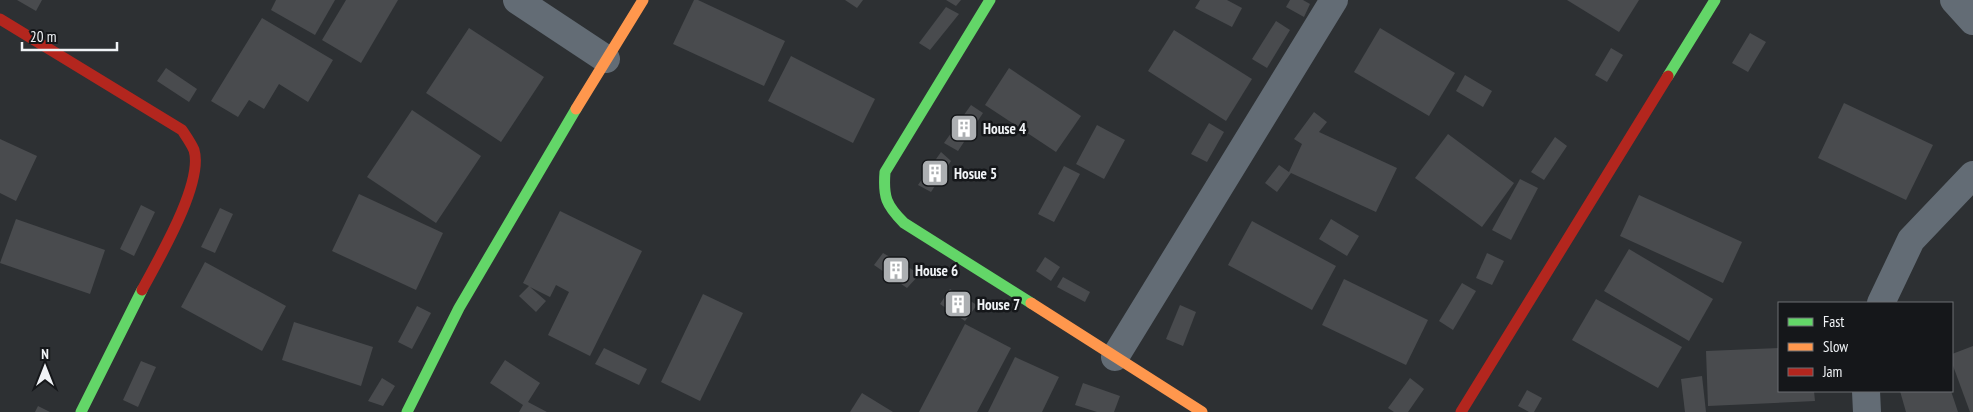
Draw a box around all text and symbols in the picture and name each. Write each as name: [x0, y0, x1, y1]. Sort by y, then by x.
scale bar: [22, 20, 118, 52]
text: 20 m: [30, 27, 56, 46]
building icon: House 4: [949, 113, 979, 143]
place label: House 4: [983, 119, 1026, 138]
building icon: Hosue 5: [920, 158, 950, 188]
place label: Hosue 5: [954, 164, 997, 183]
building icon: House 6: [881, 255, 911, 285]
place label: House 6: [915, 261, 958, 280]
building icon: House 7: [943, 289, 973, 319]
place label: House 7: [977, 295, 1020, 314]
legend: [1778, 302, 1953, 392]
text: Fast: [1823, 312, 1844, 331]
text: Slow: [1823, 337, 1848, 356]
north arrow: [20, 342, 70, 392]
text: N: [41, 345, 49, 363]
text: Jam: [1822, 362, 1842, 381]

